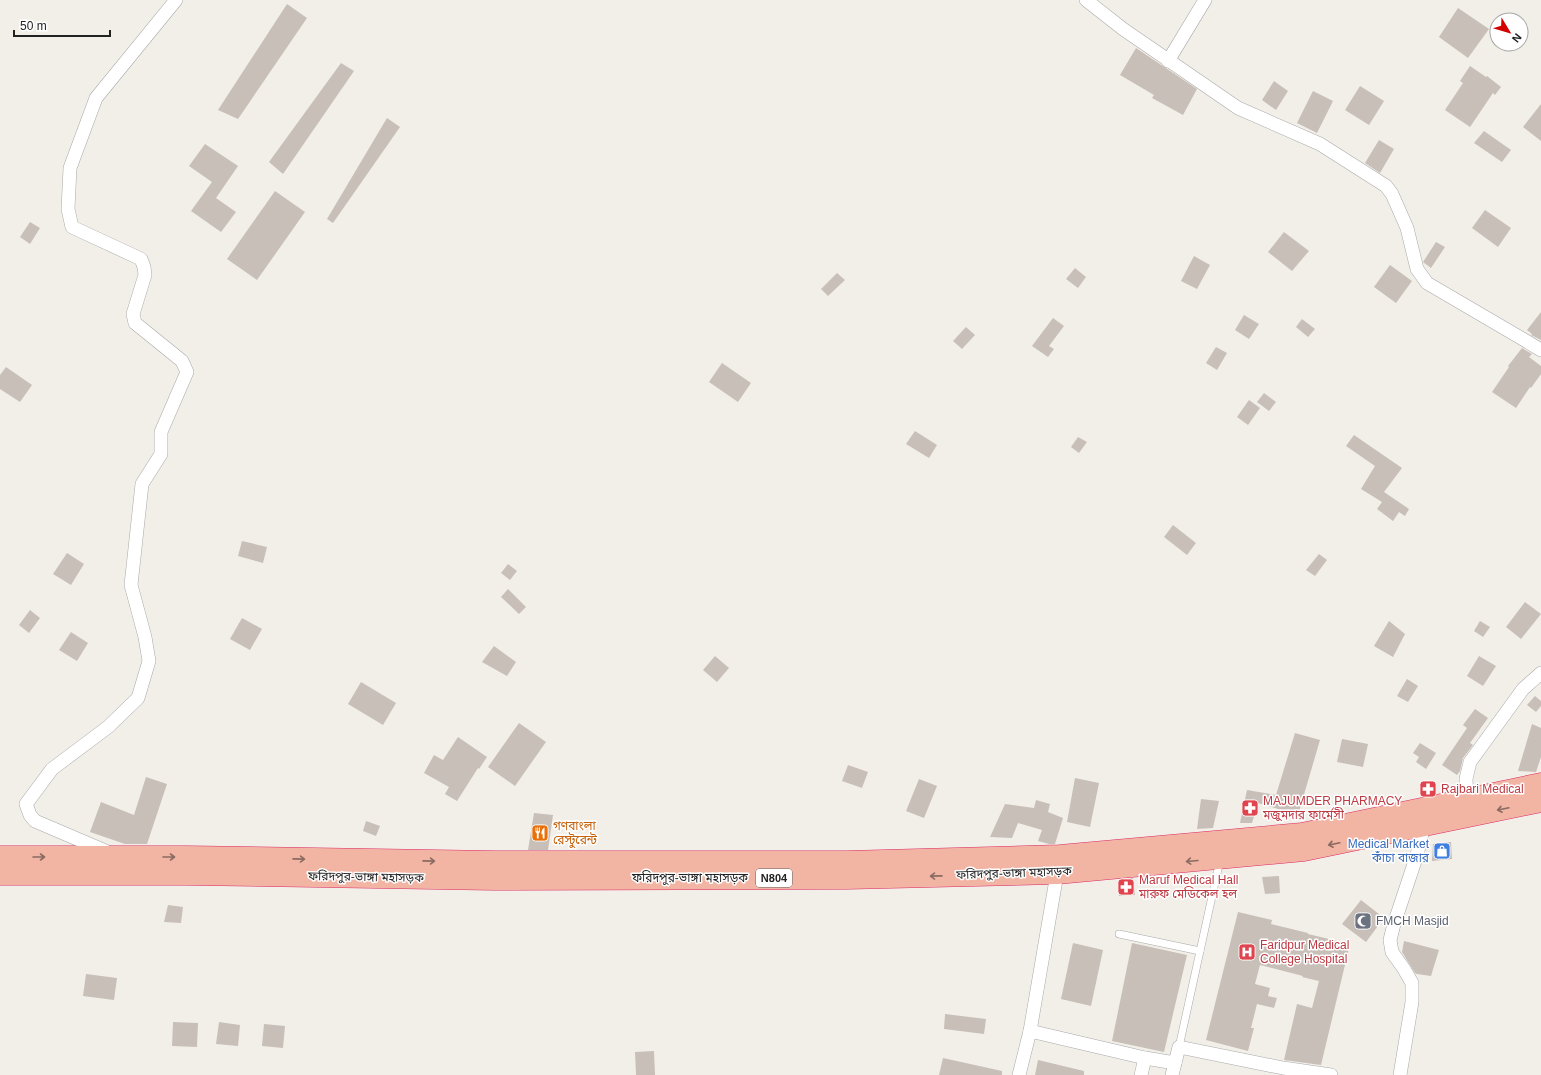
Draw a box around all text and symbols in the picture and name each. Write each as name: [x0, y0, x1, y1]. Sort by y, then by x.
scale bar: [14, 12, 110, 38]
north arrow: [1489, 12, 1529, 52]
text: 50 m: [20, 19, 47, 33]
text: N: [1510, 31, 1524, 45]
pharmacy icon: Rajbari Medical: [1418, 779, 1438, 799]
place label: Rajbari Medical: [1441, 782, 1524, 796]
place label: MAJUMDER PHARMACY মজুমদার ফার্মেসী: [1262, 794, 1402, 822]
pharmacy icon: MAJUMDER PHARMACY মজুমদার ফার্মেসী: [1240, 798, 1260, 818]
one-way arrow: [1497, 805, 1510, 813]
place label: গণবাংলা রেস্টুরেন্ট: [553, 819, 597, 849]
restaurant icon: গণবাংলা রেস্টুরেন্ট: [530, 823, 550, 843]
place label: Medical Market কাঁচা বাজার: [1348, 837, 1430, 865]
one-way arrow: [1328, 840, 1341, 848]
shop icon: Medical Market কাঁচা বাজার: [1432, 841, 1452, 861]
one-way arrow: [32, 853, 45, 861]
one-way arrow: [162, 853, 175, 861]
one-way arrow: [292, 855, 305, 863]
one-way arrow: [422, 857, 435, 865]
one-way arrow: [1186, 857, 1199, 865]
street label: ফরিদপুর-ভাঙ্গা মহাসড়ক: [955, 863, 1072, 883]
street label: ফরিদপুর-ভাঙ্গা মহাসড়ক: [307, 868, 424, 886]
road number: N804: [756, 869, 792, 887]
street label: ফরিদপুর-ভাঙ্গা মহাসড়ক: [631, 870, 748, 886]
one-way arrow: [930, 872, 943, 880]
place label: Maruf Medical Hall মারুফ মেডিকেল হল: [1138, 873, 1238, 901]
pharmacy icon: Maruf Medical Hall মারুফ মেডিকেল হল: [1116, 877, 1136, 897]
mosque icon: FMCH Masjid: [1353, 911, 1373, 931]
place label: FMCH Masjid: [1376, 914, 1449, 928]
place label: Faridpur Medical College Hospital: [1260, 938, 1349, 966]
hospital icon: Faridpur Medical College Hospital: [1237, 942, 1257, 962]

